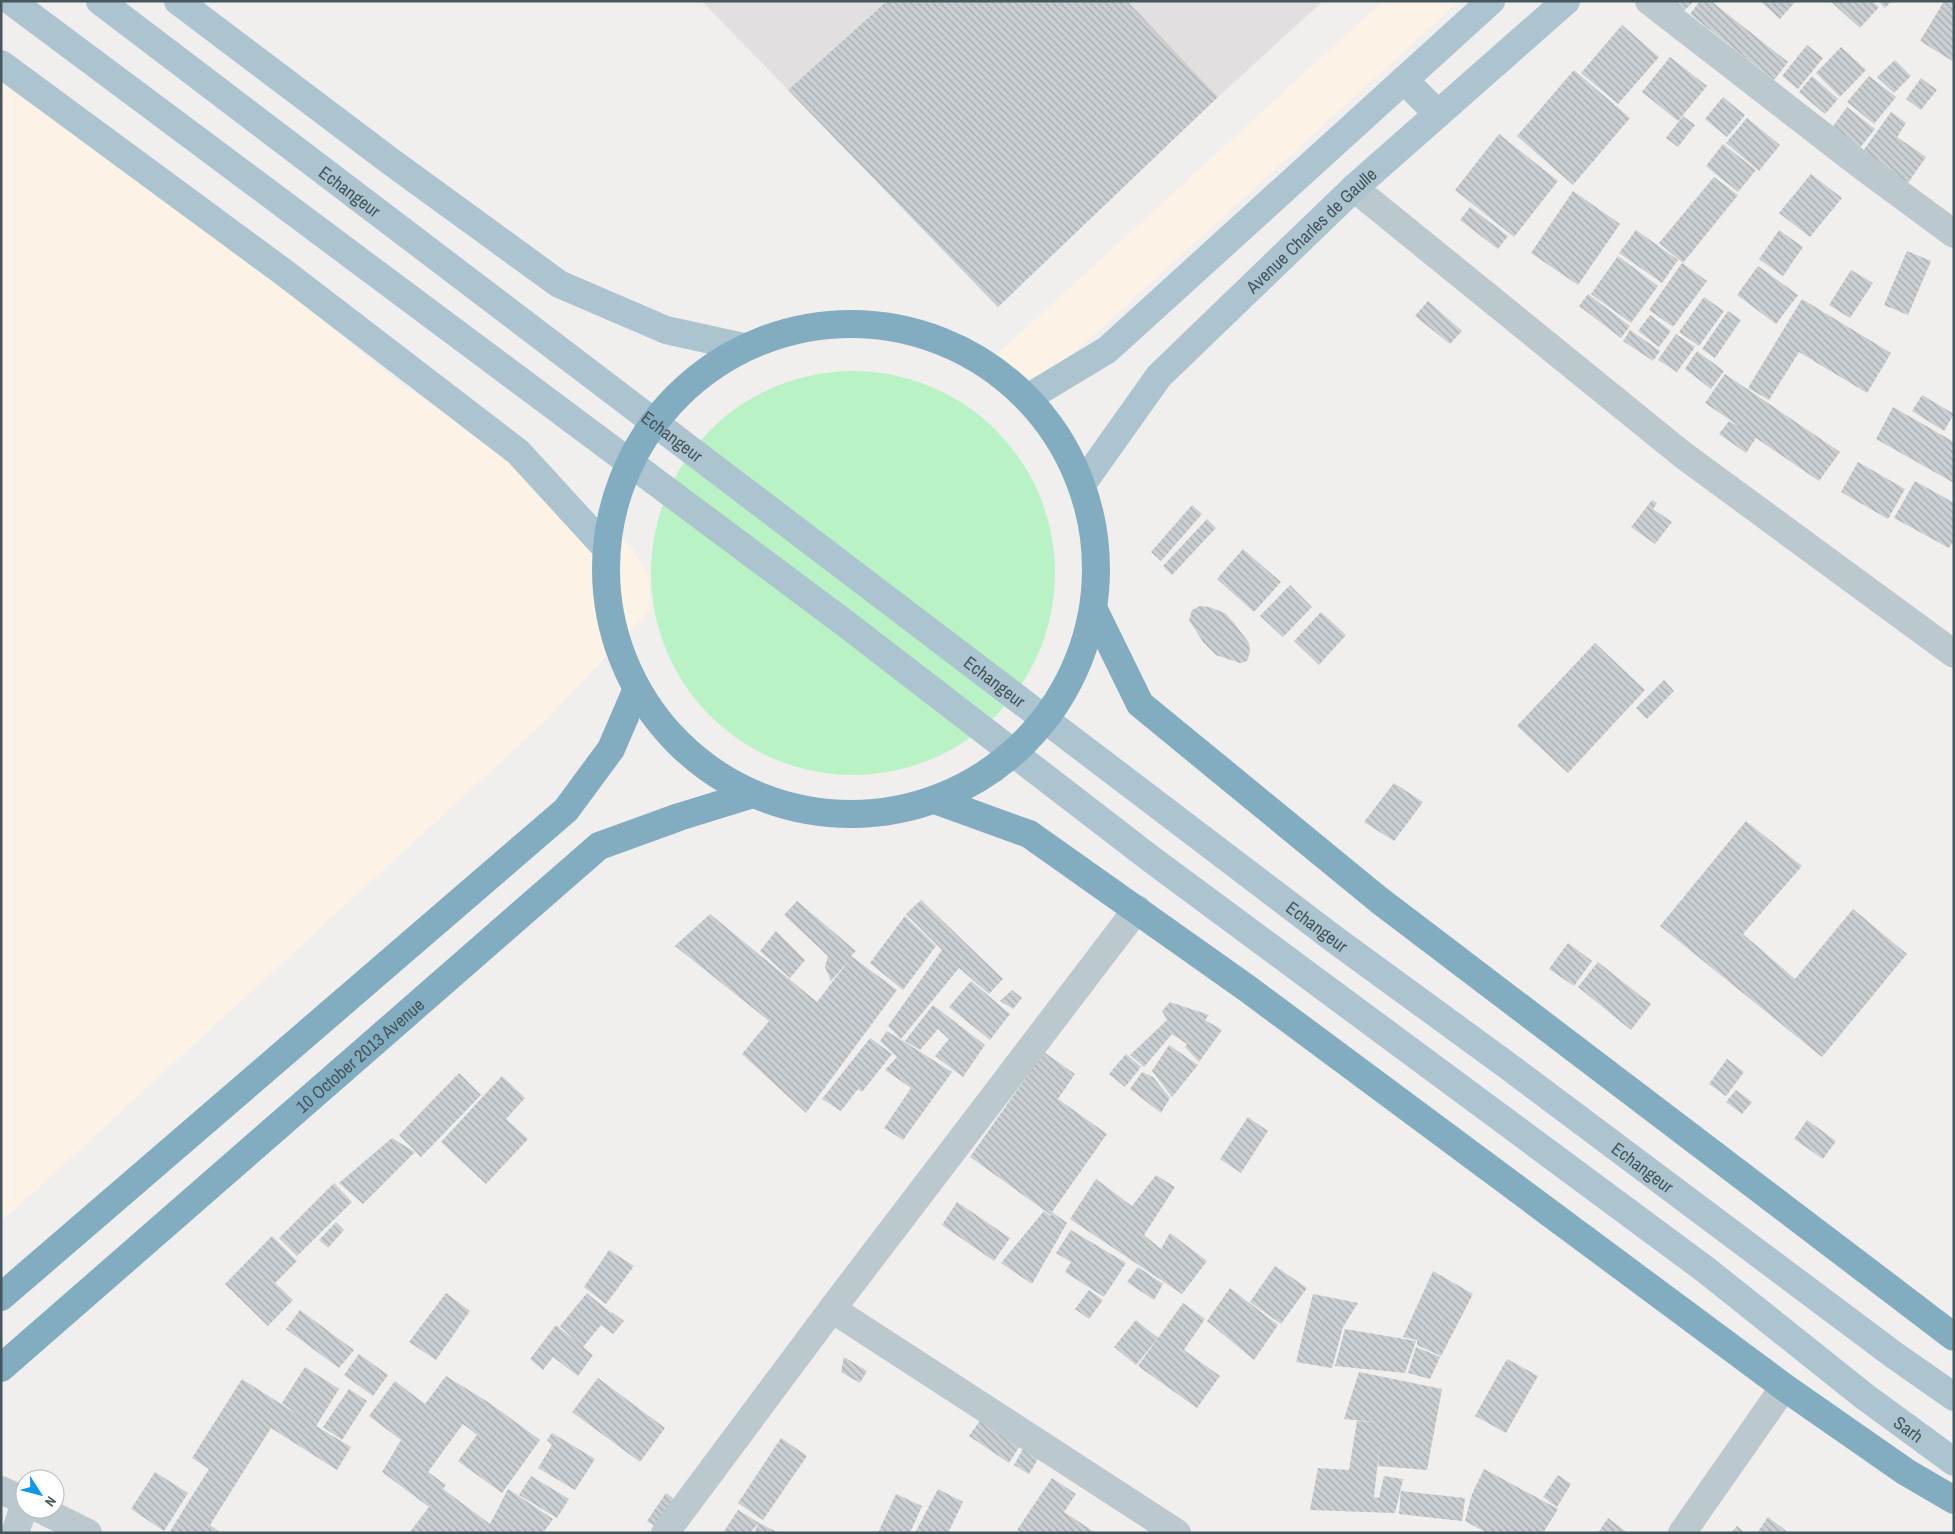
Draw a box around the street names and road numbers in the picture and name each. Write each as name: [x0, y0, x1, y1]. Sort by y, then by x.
street label: Echangeur: [314, 159, 386, 223]
street label: Avenue Charles de Gaulle: [1239, 161, 1382, 299]
street label: Echangeur: [636, 405, 708, 468]
street label: Echangeur: [959, 650, 1031, 713]
street label: Echangeur: [1281, 895, 1353, 958]
street label: 10 October 2013 Avenue: [290, 992, 429, 1118]
street label: Echangeur: [1607, 1136, 1679, 1198]
street label: Sarh: [1889, 1409, 1929, 1448]

